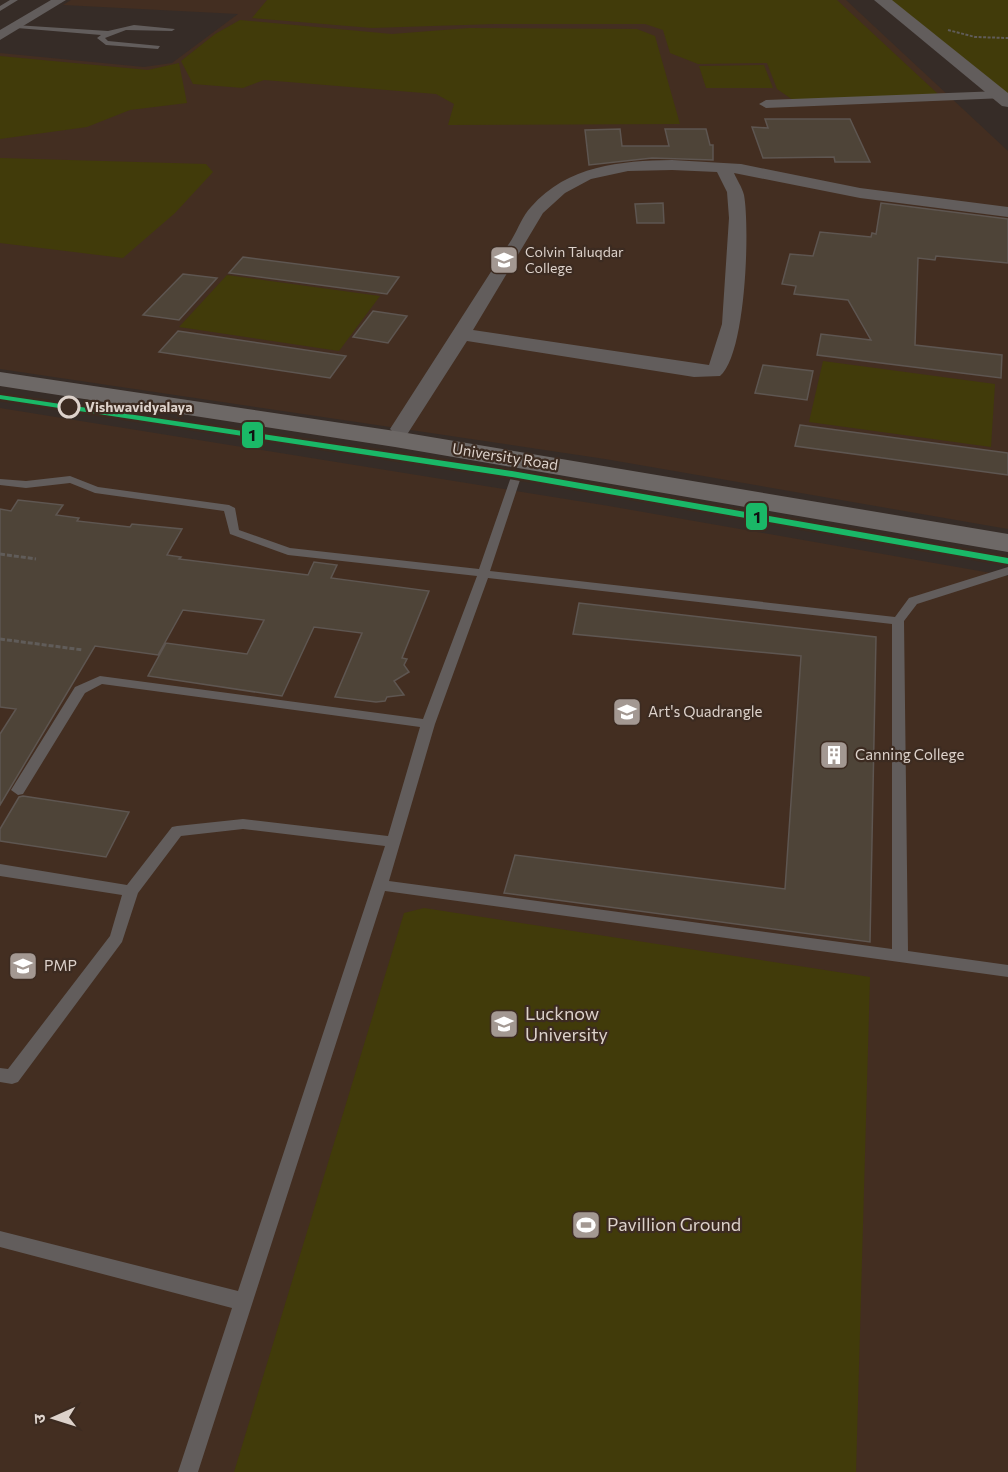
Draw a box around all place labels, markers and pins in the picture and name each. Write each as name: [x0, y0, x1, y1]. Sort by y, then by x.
place label: Colvin Taluqdar College: [525, 243, 624, 276]
school or university icon: Colvin Taluqdar College: [488, 244, 520, 276]
marker: Vishwavidyalaya: [58, 396, 80, 418]
place label: Vishwavidyalaya: [85, 398, 193, 415]
school or university icon: Art's Quadrangle: [611, 696, 643, 728]
place label: Art's Quadrangle: [648, 702, 763, 720]
building icon: Canning College: [818, 739, 850, 771]
place label: Canning College: [855, 745, 965, 763]
school or university icon: PMP: [7, 950, 39, 982]
place label: PMP: [44, 956, 77, 974]
place label: Lucknow University: [525, 1002, 608, 1045]
school or university icon: Lucknow University: [488, 1008, 520, 1040]
sports icon: Pavillion Ground: [570, 1209, 602, 1241]
place label: Pavillion Ground: [607, 1213, 741, 1235]

